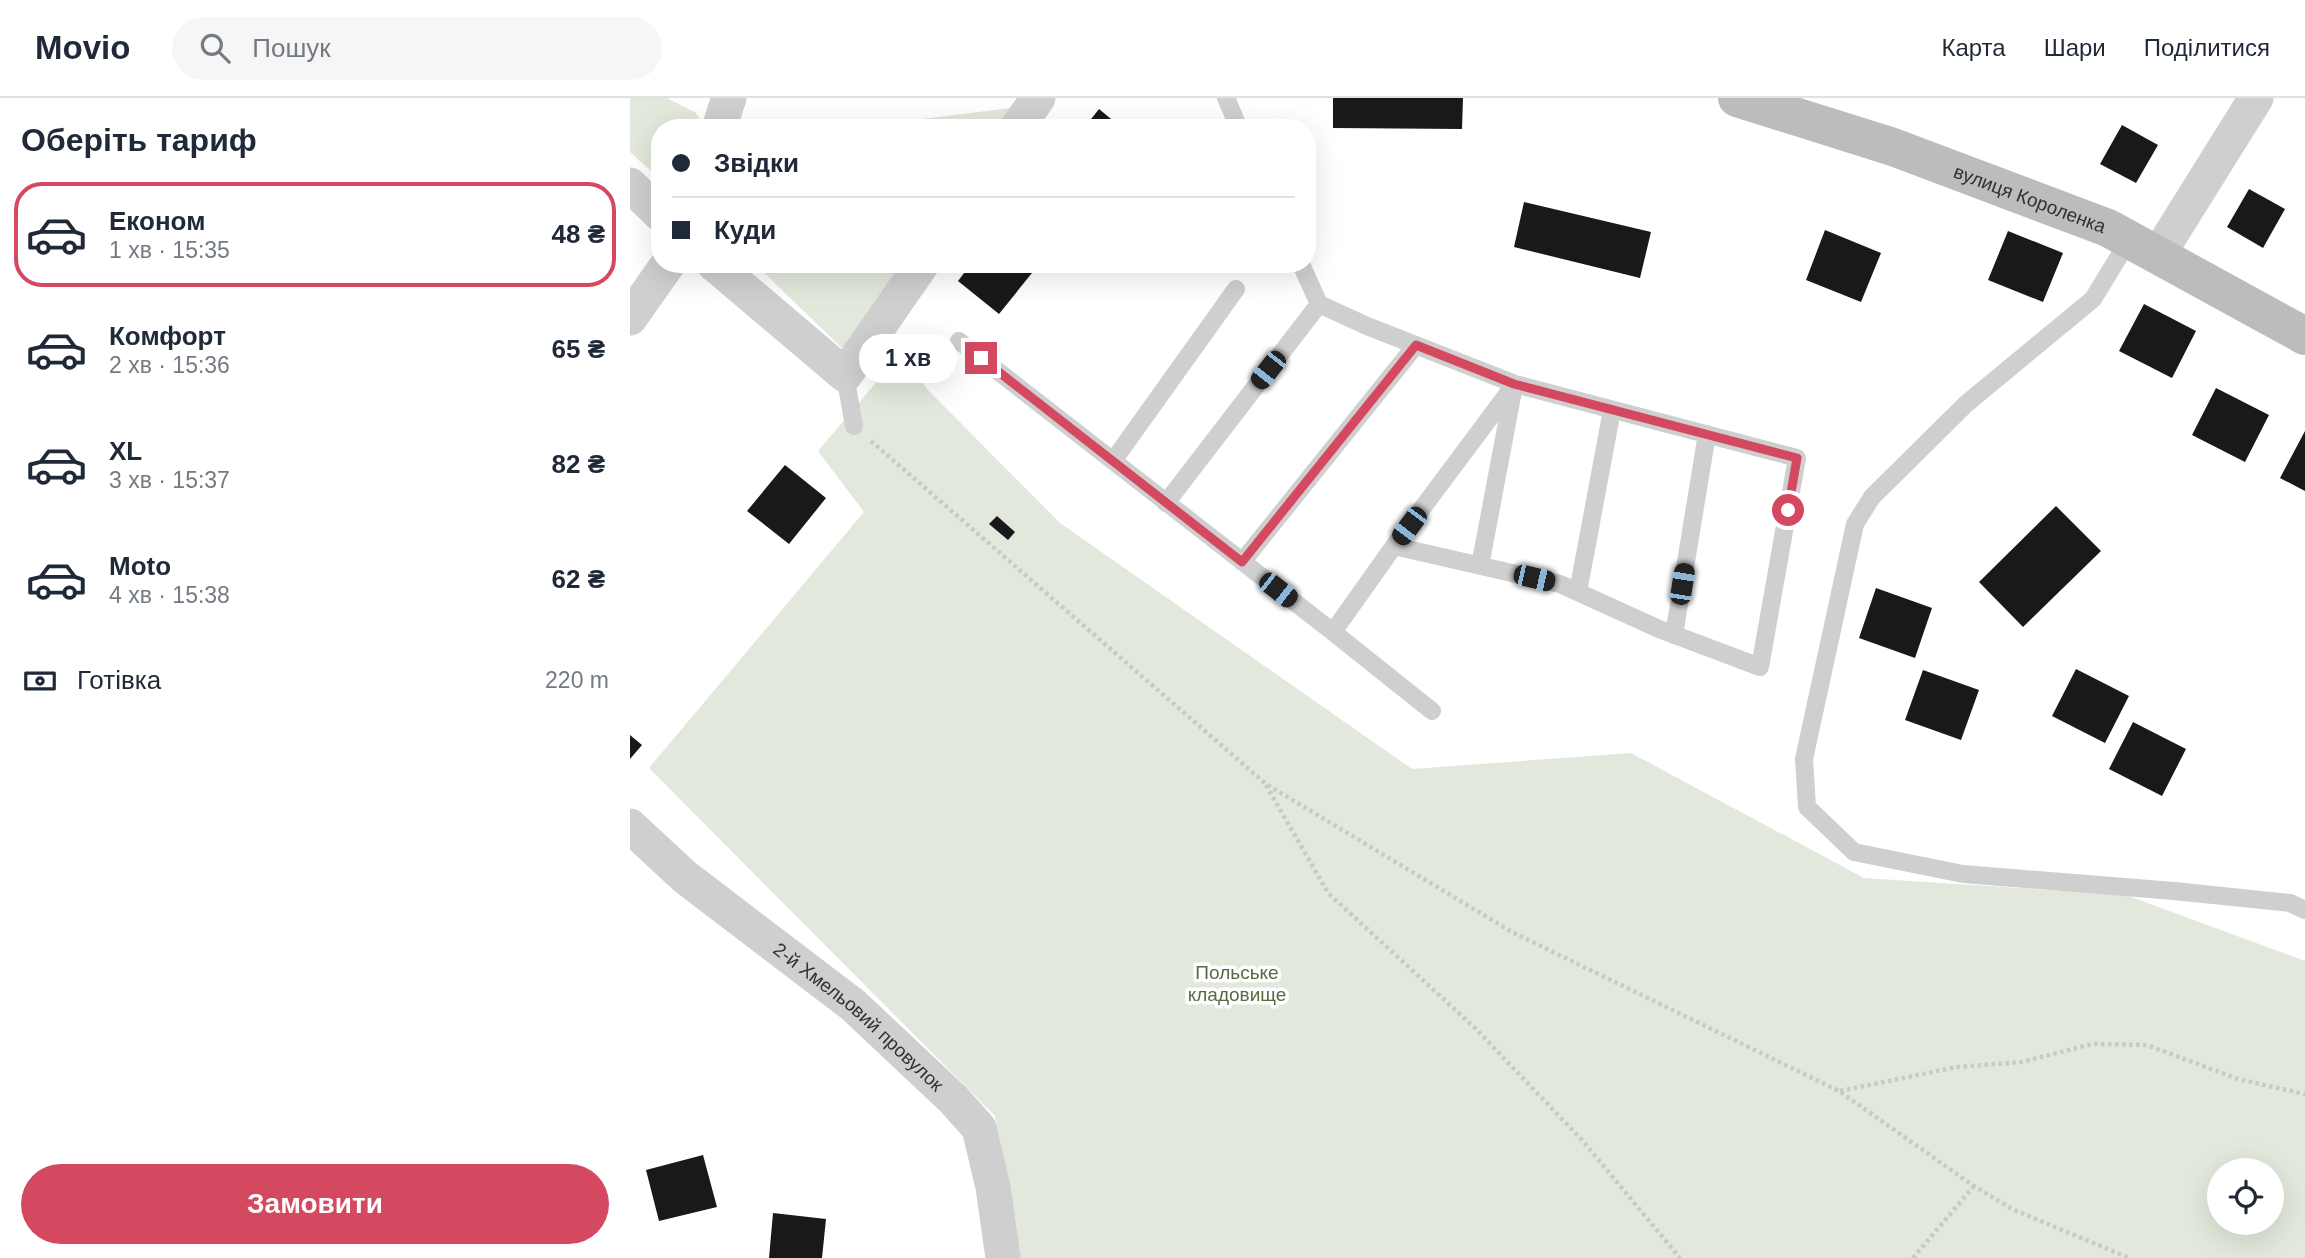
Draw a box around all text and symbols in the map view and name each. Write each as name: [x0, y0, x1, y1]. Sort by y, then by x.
search box: [172, 17, 662, 80]
text: Movio: [35, 29, 130, 66]
icon: search: [196, 29, 234, 67]
text: Пошук: [252, 33, 331, 63]
text: Карта: [1941, 34, 2006, 61]
text: Шари: [2044, 34, 2106, 61]
text: Поділитися: [2144, 34, 2270, 61]
text: Оберіть тариф: [21, 122, 257, 158]
text: Звідки: [714, 148, 799, 178]
street label: вулиця Короленка: [1951, 161, 2109, 237]
icon: car: [25, 203, 88, 266]
text: Економ: [109, 206, 205, 236]
text: Куди: [714, 215, 776, 245]
text: 48 ₴: [552, 219, 605, 249]
text: 1 хв · 15:35: [109, 237, 230, 263]
icon: car: [25, 318, 88, 381]
text: Комфорт: [109, 321, 226, 351]
text: 65 ₴: [552, 334, 605, 364]
callout: 1 хв: [859, 334, 956, 382]
route end: [965, 342, 997, 374]
text: 1 хв: [885, 345, 931, 371]
car: [1247, 347, 1290, 393]
text: 2 хв · 15:36: [109, 352, 230, 378]
icon: car: [25, 433, 88, 496]
text: XL: [109, 436, 142, 466]
text: 82 ₴: [552, 449, 605, 479]
text: 3 хв · 15:37: [109, 467, 230, 493]
route start: [1772, 494, 1804, 526]
car: [1388, 503, 1431, 549]
icon: car: [25, 548, 88, 611]
text: Moto: [109, 551, 171, 581]
car: [1669, 562, 1696, 606]
car: [1512, 563, 1557, 593]
text: 62 ₴: [552, 564, 605, 594]
car: [1255, 569, 1302, 611]
text: 4 хв · 15:38: [109, 582, 230, 608]
icon: cash: [21, 662, 59, 700]
text: Готівка: [77, 665, 161, 695]
text: 220 m: [545, 667, 609, 693]
street label: 2-й Хмельовий провулок: [769, 938, 948, 1096]
park label: Польське кладовище: [1188, 962, 1286, 1005]
map controls: [2207, 1158, 2284, 1235]
button: locate: [2207, 1158, 2284, 1235]
button: Замовити: [21, 1164, 609, 1244]

